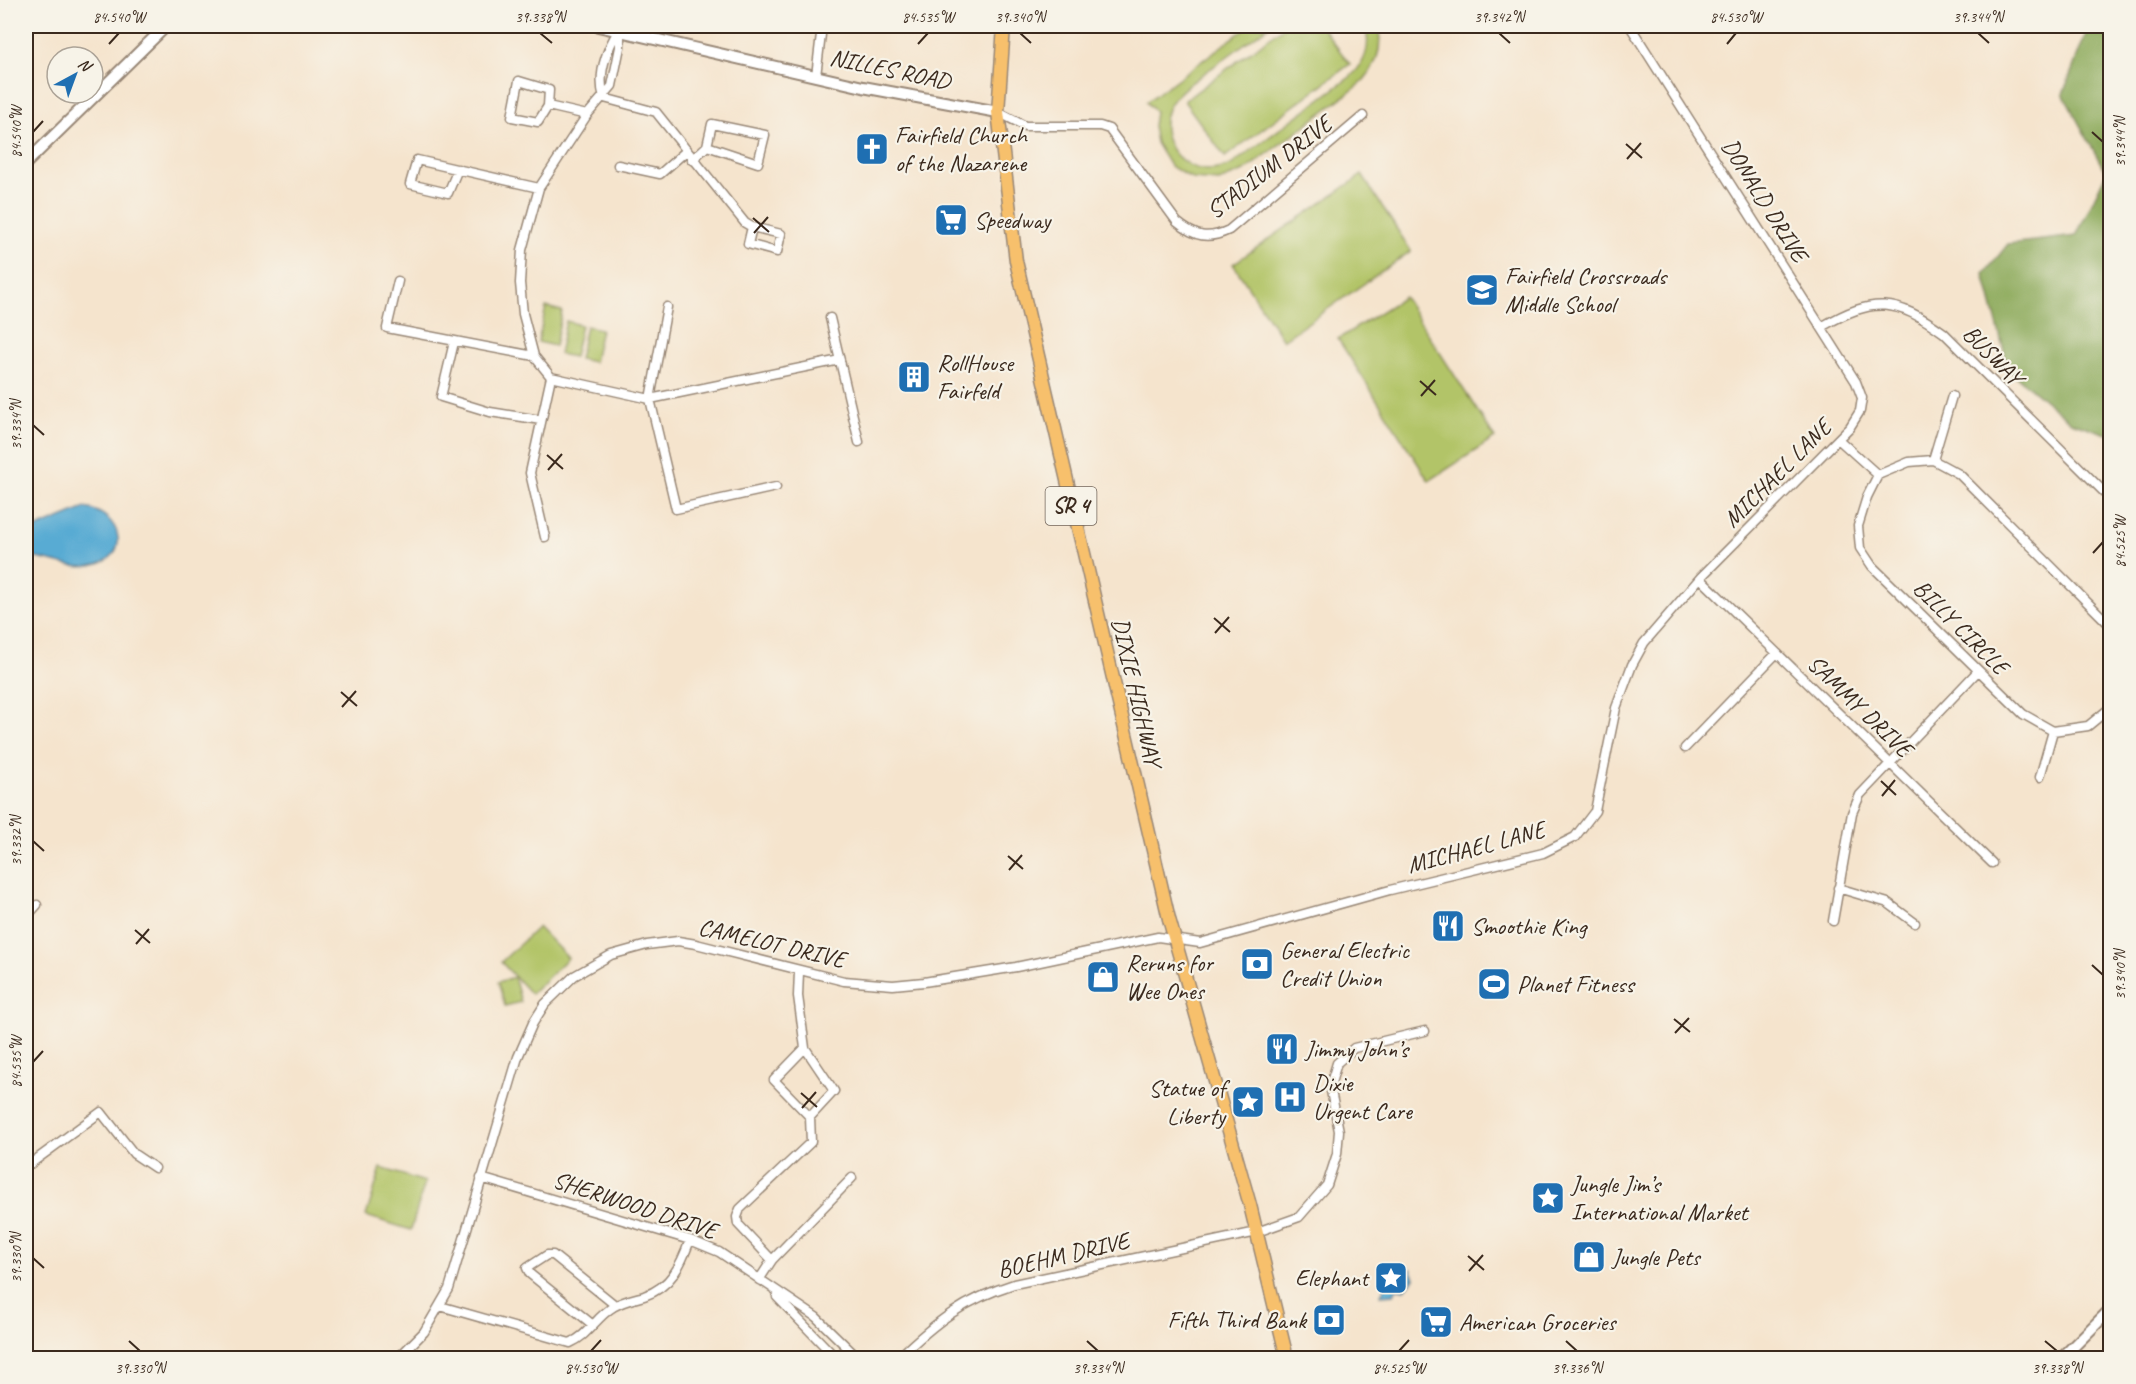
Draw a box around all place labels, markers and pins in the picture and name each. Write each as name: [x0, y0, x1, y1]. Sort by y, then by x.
place label: Fairfield Church of the Nazarene: [895, 120, 1029, 178]
church icon: Fairfield Church of the Nazarene: [854, 131, 890, 167]
supermarket icon: Speedway: [933, 202, 969, 238]
place label: Speedway: [974, 205, 1052, 235]
place label: Fairfield Crossroads Middle School: [1505, 261, 1668, 319]
school or university icon: Fairfield Crossroads Middle School: [1464, 272, 1500, 308]
place label: RollHouse Fairfeld: [937, 348, 1015, 406]
building icon: RollHouse Fairfeld: [896, 359, 932, 395]
restaurant icon: Smoothie King: [1430, 908, 1466, 944]
place label: Smoothie King: [1471, 911, 1589, 941]
place label: General Electric Credit Union: [1280, 935, 1410, 993]
bank icon: General Electric Credit Union: [1239, 946, 1275, 982]
place label: Reruns for Wee Ones: [1126, 948, 1215, 1006]
shop icon: Reruns for Wee Ones: [1085, 959, 1121, 995]
sports icon: Planet Fitness: [1476, 966, 1512, 1002]
place label: Planet Fitness: [1517, 969, 1636, 999]
restaurant icon: Jimmy John’s: [1264, 1031, 1300, 1067]
place label: Jimmy John’s: [1304, 1034, 1411, 1064]
place label: Dixie Urgent Care: [1313, 1068, 1414, 1126]
place label: Statue of Liberty: [1149, 1073, 1231, 1131]
hospital icon: Dixie Urgent Care: [1272, 1079, 1308, 1115]
place icon: Statue of Liberty: [1230, 1084, 1266, 1120]
place label: Jungle Jim’s International Market: [1570, 1169, 1749, 1227]
place icon: Jungle Jim’s International Market: [1530, 1180, 1566, 1216]
shop icon: Jungle Pets: [1571, 1239, 1607, 1275]
place label: Jungle Pets: [1611, 1242, 1702, 1272]
place icon: Elephant: [1373, 1260, 1409, 1296]
place label: Elephant: [1295, 1263, 1370, 1293]
bank icon: Fifth Third Bank: [1311, 1302, 1347, 1338]
supermarket icon: American Groceries: [1418, 1304, 1454, 1340]
place label: Fifth Third Bank: [1168, 1305, 1308, 1335]
place label: American Groceries: [1459, 1307, 1617, 1337]

